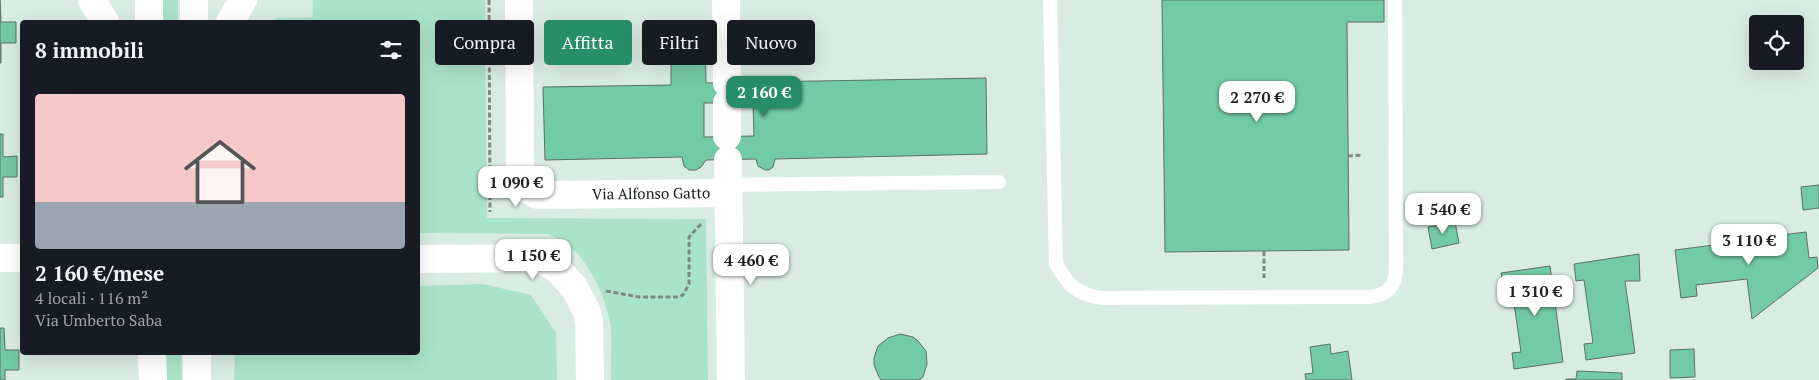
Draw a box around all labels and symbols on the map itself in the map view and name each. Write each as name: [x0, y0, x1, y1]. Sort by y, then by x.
pin: 2 160 €: [718, 76, 810, 118]
pin: 2 270 €: [1211, 80, 1303, 123]
pin: 1 090 €: [470, 166, 562, 208]
street label: Via Alfonso Gatto: [592, 182, 710, 203]
pin: 1 540 €: [1397, 192, 1489, 235]
pin: 3 110 €: [1703, 224, 1795, 266]
pin: 1 150 €: [487, 238, 579, 281]
pin: 4 460 €: [705, 244, 797, 286]
pin: 1 310 €: [1489, 274, 1581, 317]

